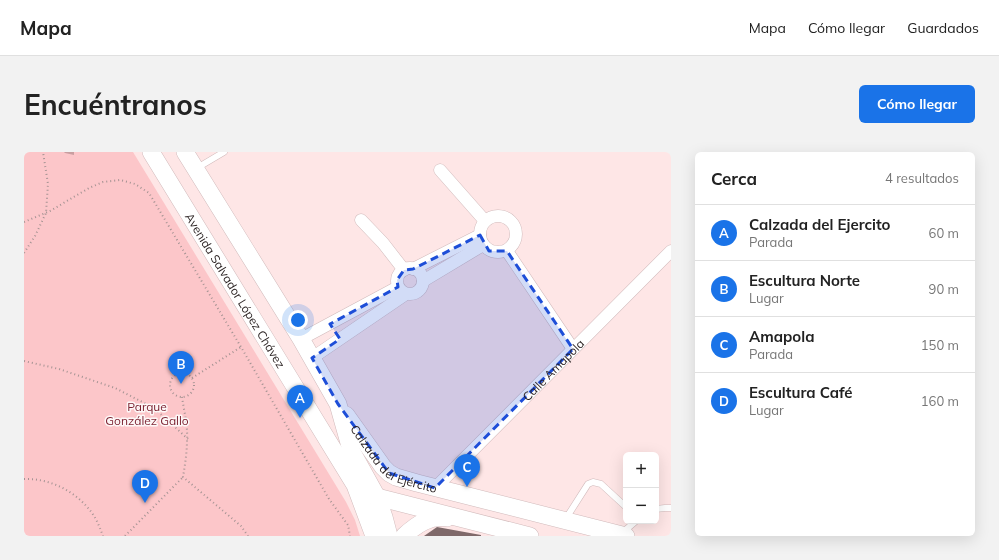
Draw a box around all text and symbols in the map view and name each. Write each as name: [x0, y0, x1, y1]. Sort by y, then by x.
text: Mapa: [20, 16, 72, 40]
text: Mapa: [749, 19, 786, 37]
text: Cómo llegar: [808, 19, 885, 37]
text: Guardados: [907, 19, 979, 37]
button: Cómo llegar: [859, 85, 975, 123]
text: Encuéntranos: [24, 87, 207, 122]
text: Cerca: [711, 168, 757, 189]
text: 4 resultados: [885, 170, 959, 186]
street label: Avenida Salvador López Chávez: [182, 210, 289, 371]
text: Calzada del Ejercito: [749, 215, 890, 234]
text: A: [719, 225, 729, 241]
text: 60 m: [929, 225, 959, 241]
text: Parada: [749, 234, 793, 250]
text: Escultura Norte: [749, 271, 860, 290]
text: B: [720, 281, 728, 297]
text: 90 m: [929, 281, 959, 297]
text: Lugar: [749, 290, 784, 306]
your location: [288, 310, 308, 330]
text: Amapola: [749, 327, 814, 346]
street label: Calle Amapola: [519, 336, 587, 404]
text: C: [720, 337, 728, 353]
text: 150 m: [921, 337, 959, 353]
text: Parada: [749, 346, 793, 362]
pin: B: [168, 351, 194, 384]
text: Escultura Café: [749, 383, 853, 402]
pin: A: [287, 385, 313, 418]
text: D: [719, 393, 729, 409]
text: 160 m: [921, 393, 959, 409]
park label: Parque González Gallo: [105, 399, 189, 428]
text: Lugar: [749, 402, 784, 418]
street label: Calzada del Ejército: [348, 422, 439, 495]
map controls: [623, 452, 659, 524]
button: +: [623, 452, 659, 488]
pin: C: [454, 454, 480, 487]
pin: D: [132, 470, 158, 503]
button: −: [623, 488, 659, 524]

